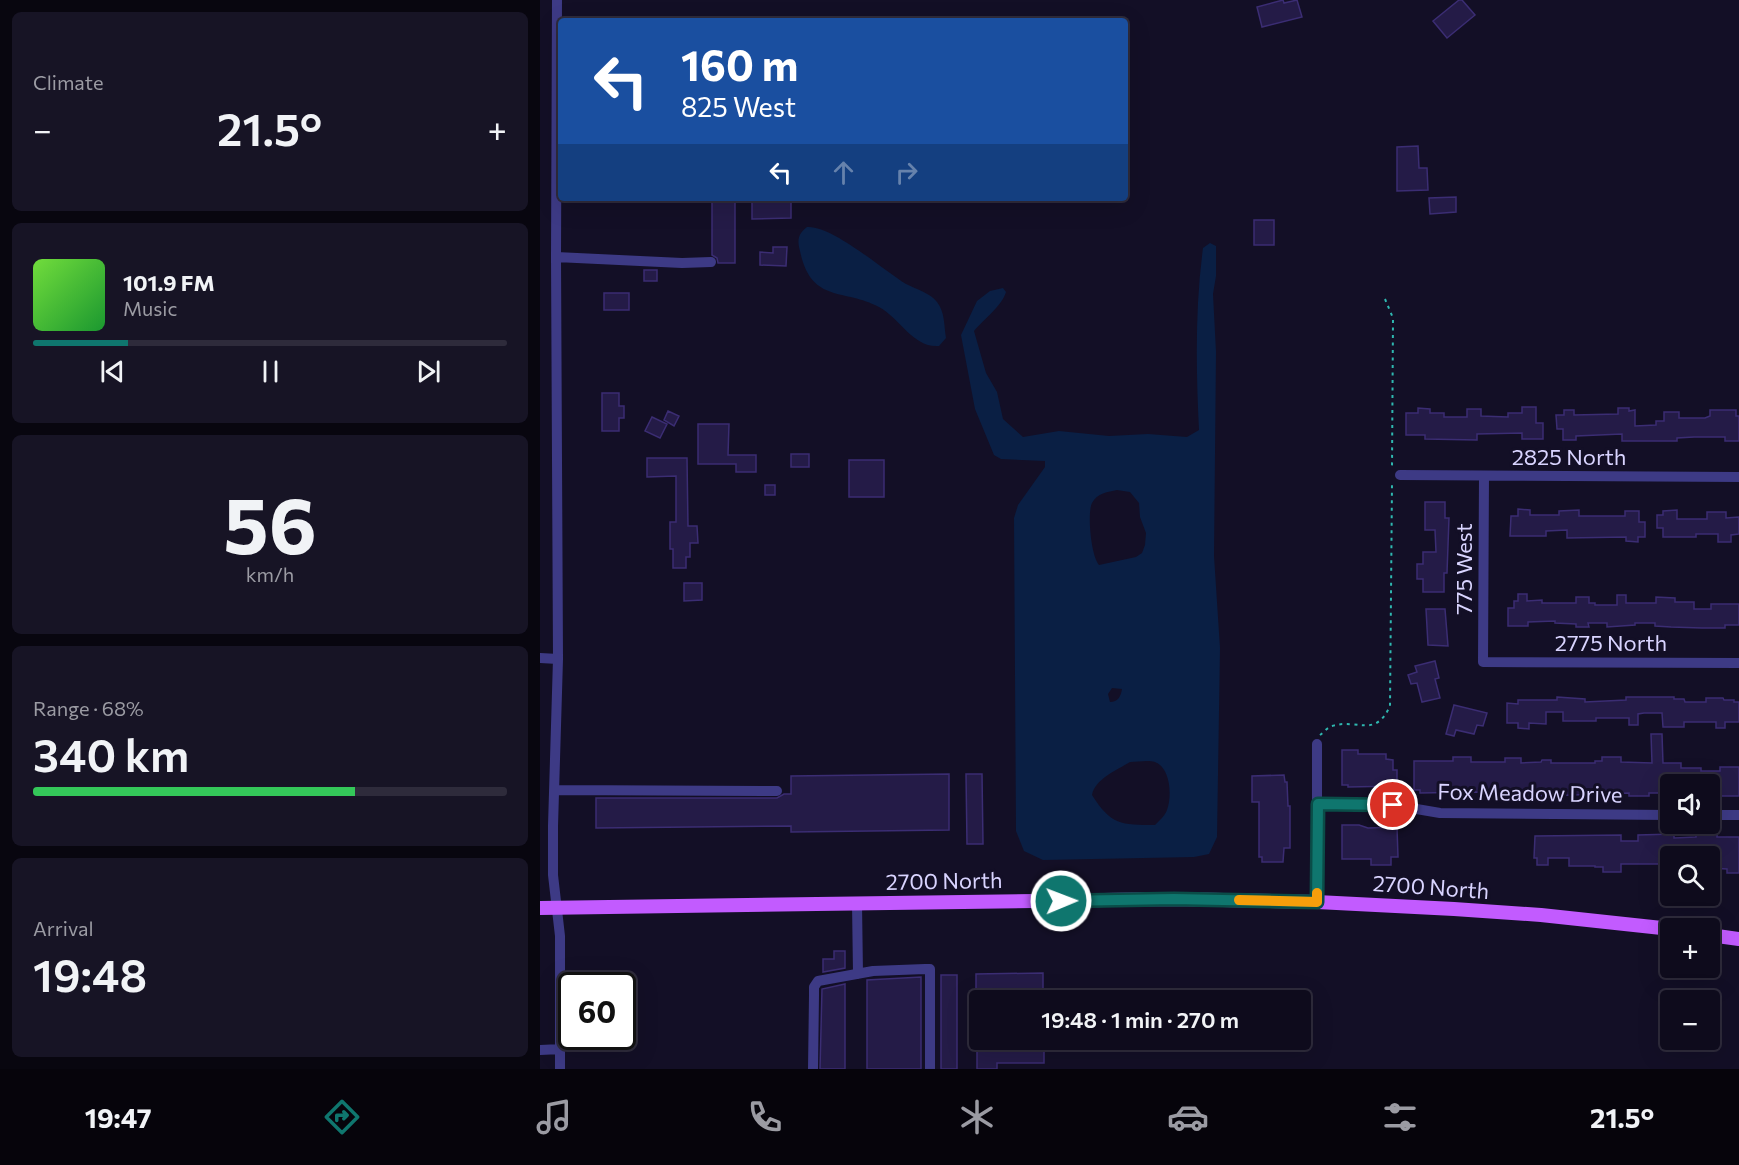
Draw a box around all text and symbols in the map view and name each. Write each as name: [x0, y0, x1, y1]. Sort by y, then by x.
text: 160 m: [681, 38, 799, 90]
icon: left: [582, 42, 660, 120]
text: Climate: [33, 70, 103, 94]
text: 825 West: [681, 90, 796, 123]
text: 21.5°: [217, 100, 322, 155]
text: −: [33, 108, 52, 149]
text: +: [488, 108, 507, 149]
icon: left: [764, 156, 797, 189]
icon: ahead: [827, 156, 860, 189]
icon: right: [890, 156, 923, 189]
text: 101.9 FM: [123, 269, 215, 296]
text: Music: [123, 296, 177, 320]
icon: previous: [96, 355, 129, 388]
icon: pause: [254, 355, 287, 388]
icon: next: [412, 355, 445, 388]
street label: 2825 North: [1512, 443, 1626, 470]
text: 56: [223, 475, 317, 570]
street label: 775 West: [1450, 523, 1477, 615]
text: km/h: [246, 562, 294, 586]
street label: 2775 North: [1555, 629, 1667, 656]
text: Range · 68%: [33, 696, 144, 720]
text: 340 km: [33, 726, 189, 781]
map controls: [1660, 774, 1720, 1050]
button: sound: [1660, 774, 1720, 834]
street label: Fox Meadow Drive: [1437, 777, 1623, 808]
pin: [1367, 779, 1418, 830]
icon: arrive: [1376, 788, 1409, 821]
button: search: [1660, 846, 1720, 906]
street label: 2700 North: [885, 866, 1003, 895]
position arrow: [1029, 869, 1093, 933]
street label: 2700 North: [1372, 869, 1490, 904]
text: Arrival: [33, 916, 94, 940]
button: +: [1660, 918, 1720, 978]
text: 19:48: [33, 946, 147, 1001]
speed limit sign: 60: [558, 972, 636, 1050]
button: −: [1660, 990, 1720, 1050]
text: 19:48 · 1 min · 270 m: [1041, 1006, 1239, 1033]
icon: directions: [321, 1096, 363, 1138]
icon: music: [533, 1096, 575, 1138]
icon: phone: [744, 1096, 786, 1138]
icon: climate: [956, 1096, 998, 1138]
icon: car: [1167, 1096, 1209, 1138]
icon: filters: [1379, 1096, 1421, 1138]
text: 19:47: [85, 1101, 152, 1134]
text: 21.5°: [1590, 1101, 1654, 1134]

